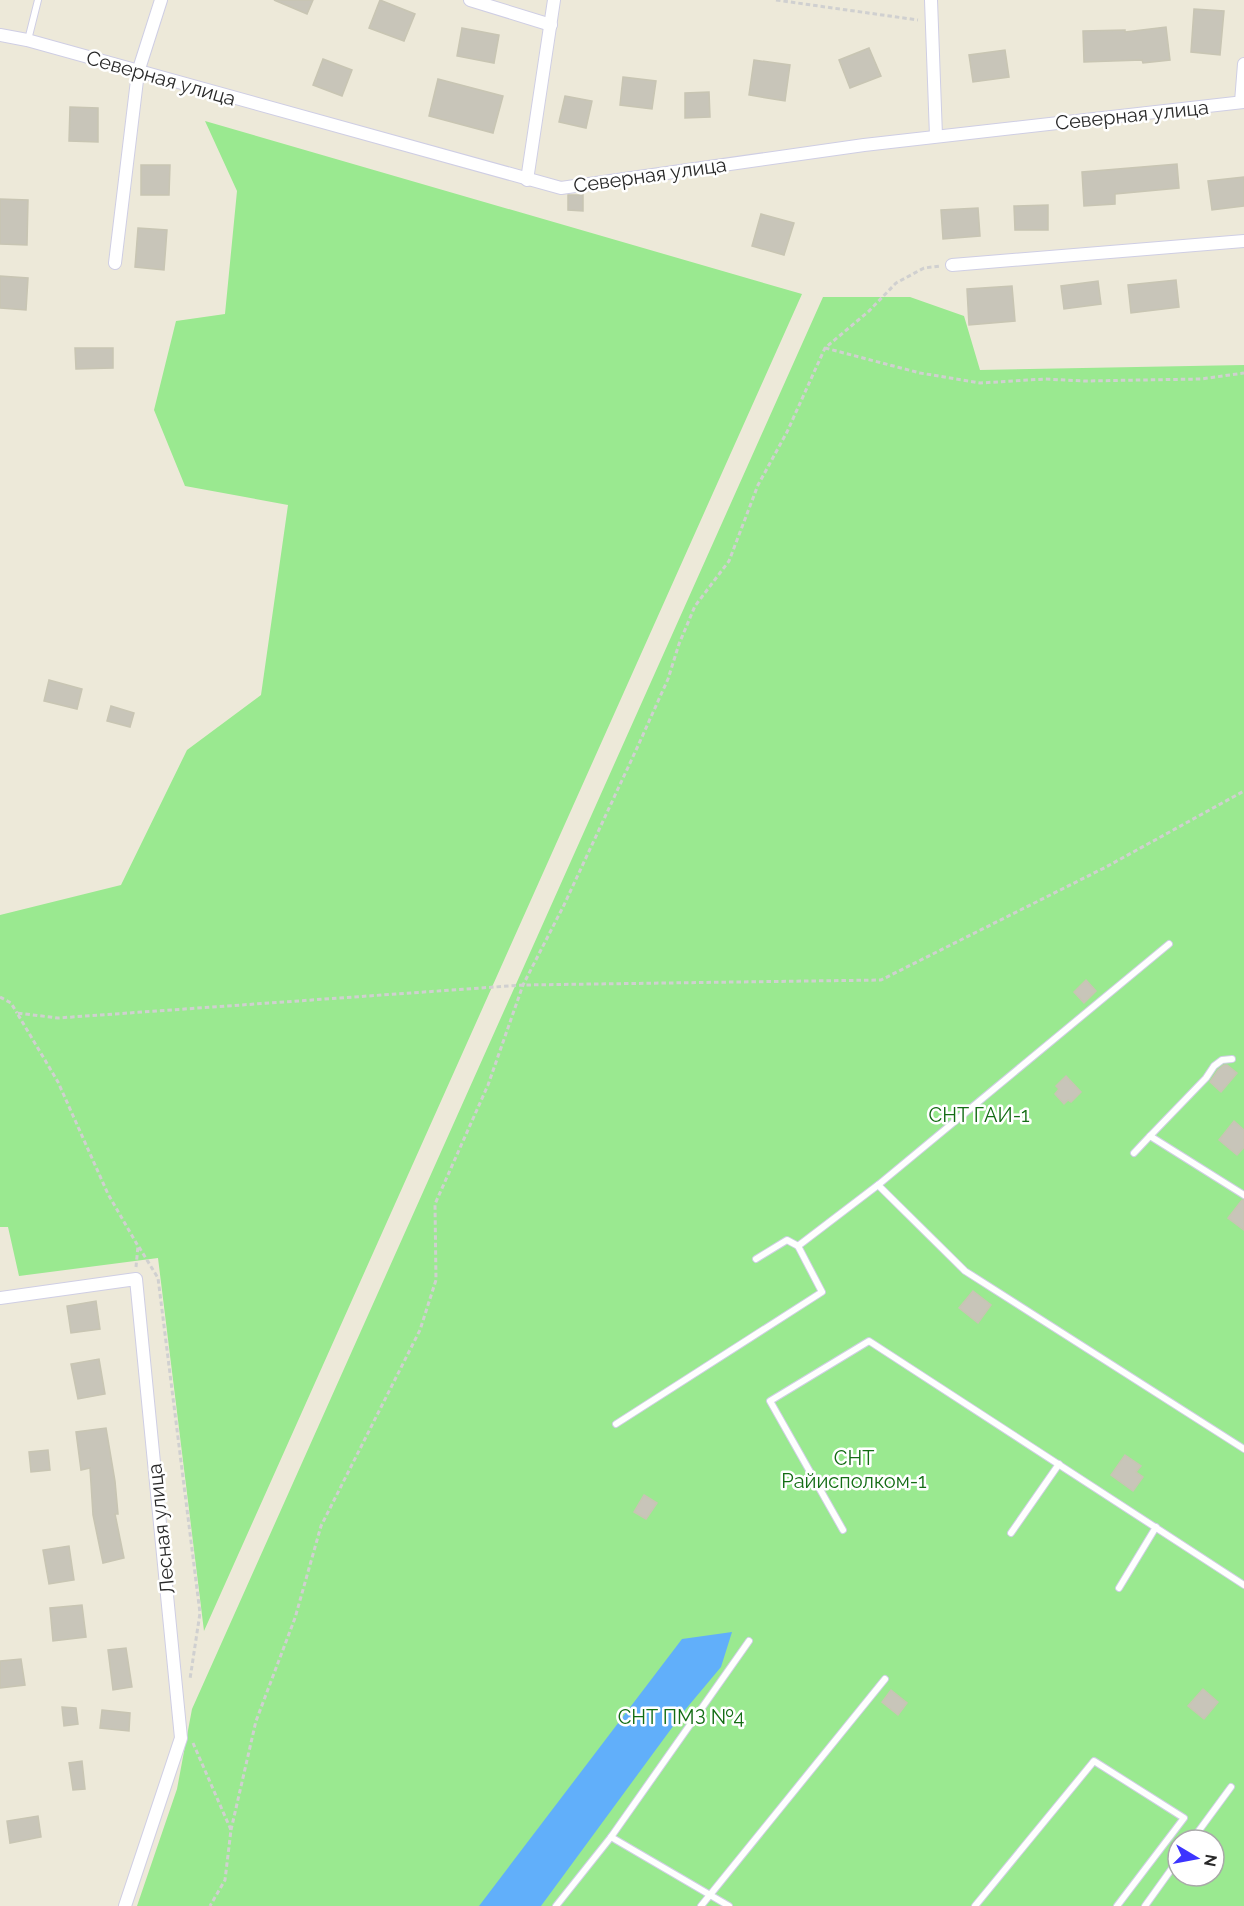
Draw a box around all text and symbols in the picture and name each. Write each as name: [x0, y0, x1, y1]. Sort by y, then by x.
street label: Северная улица: [84, 45, 238, 111]
street label: Северная улица: [1054, 95, 1210, 135]
street label: Северная улица: [572, 152, 728, 198]
park label: СНТ ГАИ-1: [928, 1103, 1030, 1127]
park label: СНТ Райисполком-1: [781, 1446, 927, 1493]
street label: Лесная улица: [142, 1462, 180, 1596]
park label: СНТ ПМЗ №4: [618, 1705, 744, 1729]
north arrow: [1166, 1828, 1226, 1888]
text: N: [1200, 1853, 1221, 1868]

